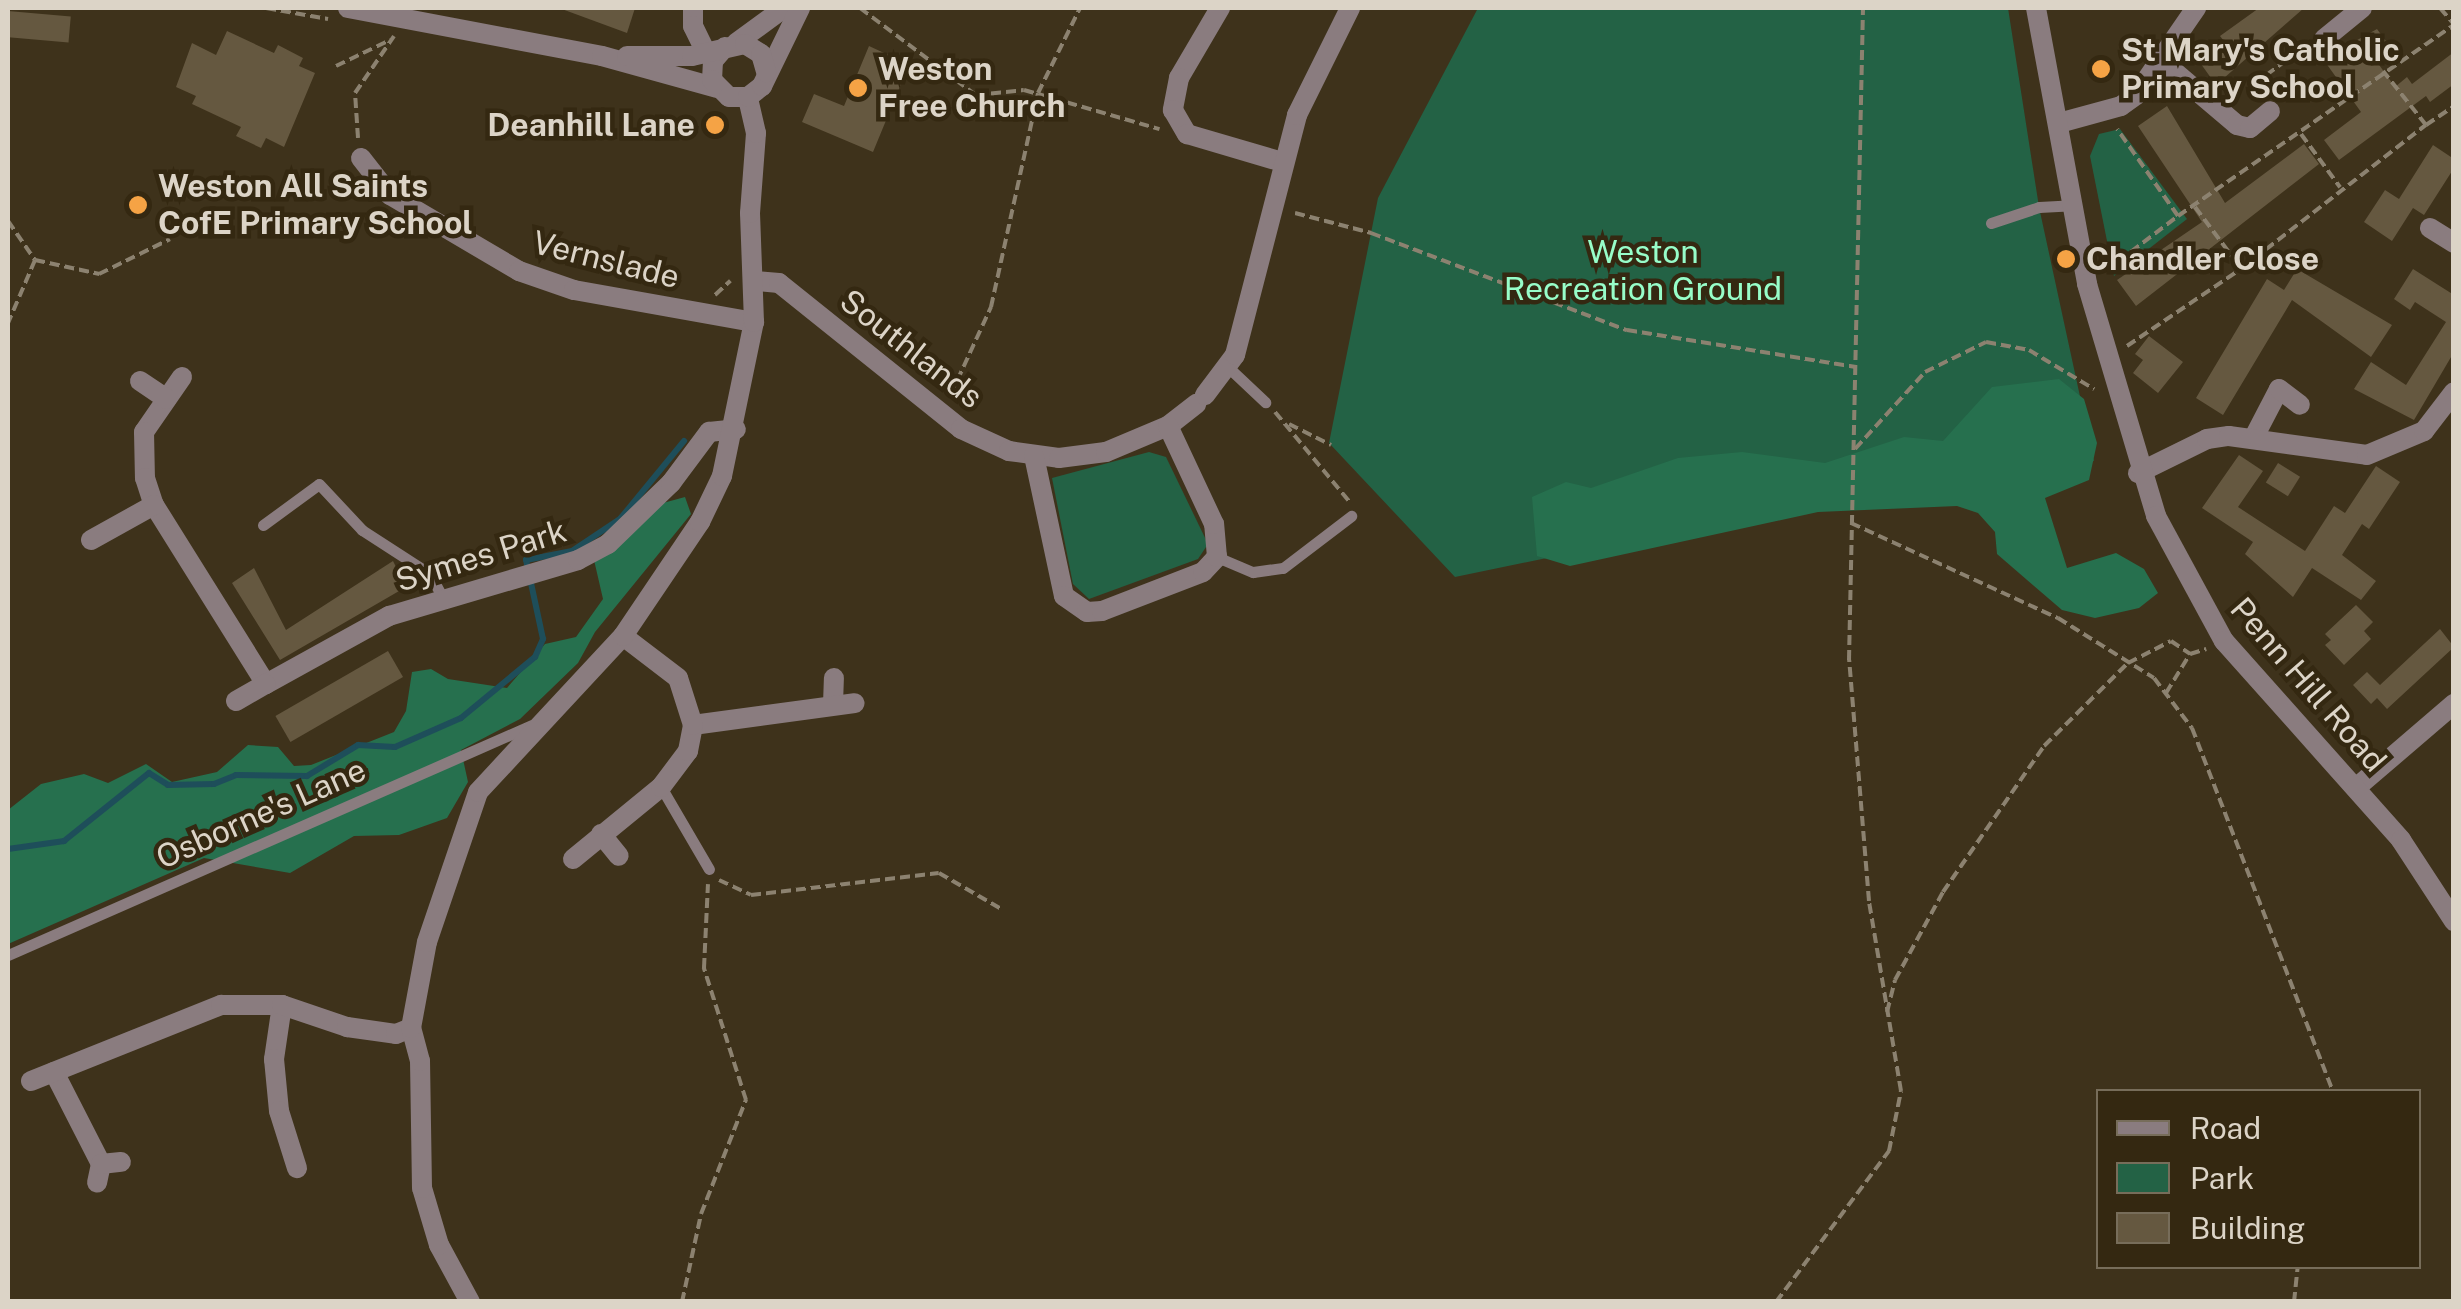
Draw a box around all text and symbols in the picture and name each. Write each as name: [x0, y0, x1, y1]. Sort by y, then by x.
place label: St Mary's Catholic Primary School: [2121, 32, 2400, 107]
place label: Weston Free Church: [878, 51, 1065, 126]
marker: St Mary's Catholic Primary School: [2090, 58, 2112, 80]
marker: Weston Free Church: [847, 77, 869, 99]
place label: Deanhill Lane: [487, 106, 695, 144]
marker: Deanhill Lane: [704, 114, 726, 136]
place label: Weston All Saints CofE Primary School: [158, 168, 473, 243]
marker: Weston All Saints CofE Primary School: [127, 194, 149, 216]
street label: Vernslade: [529, 223, 683, 297]
park label: Weston Recreation Ground: [1504, 234, 1782, 309]
place label: Chandler Close: [2086, 240, 2319, 278]
marker: Chandler Close: [2055, 248, 2077, 270]
street label: Southlands: [832, 282, 990, 416]
street label: Symes Park: [391, 512, 571, 600]
street label: Penn Hill Road: [2222, 590, 2394, 780]
street label: Osborne's Lane: [150, 751, 372, 877]
legend: [2096, 1089, 2421, 1269]
text: Road: [2190, 1110, 2261, 1146]
text: Park: [2190, 1160, 2254, 1196]
text: Building: [2190, 1210, 2305, 1246]

